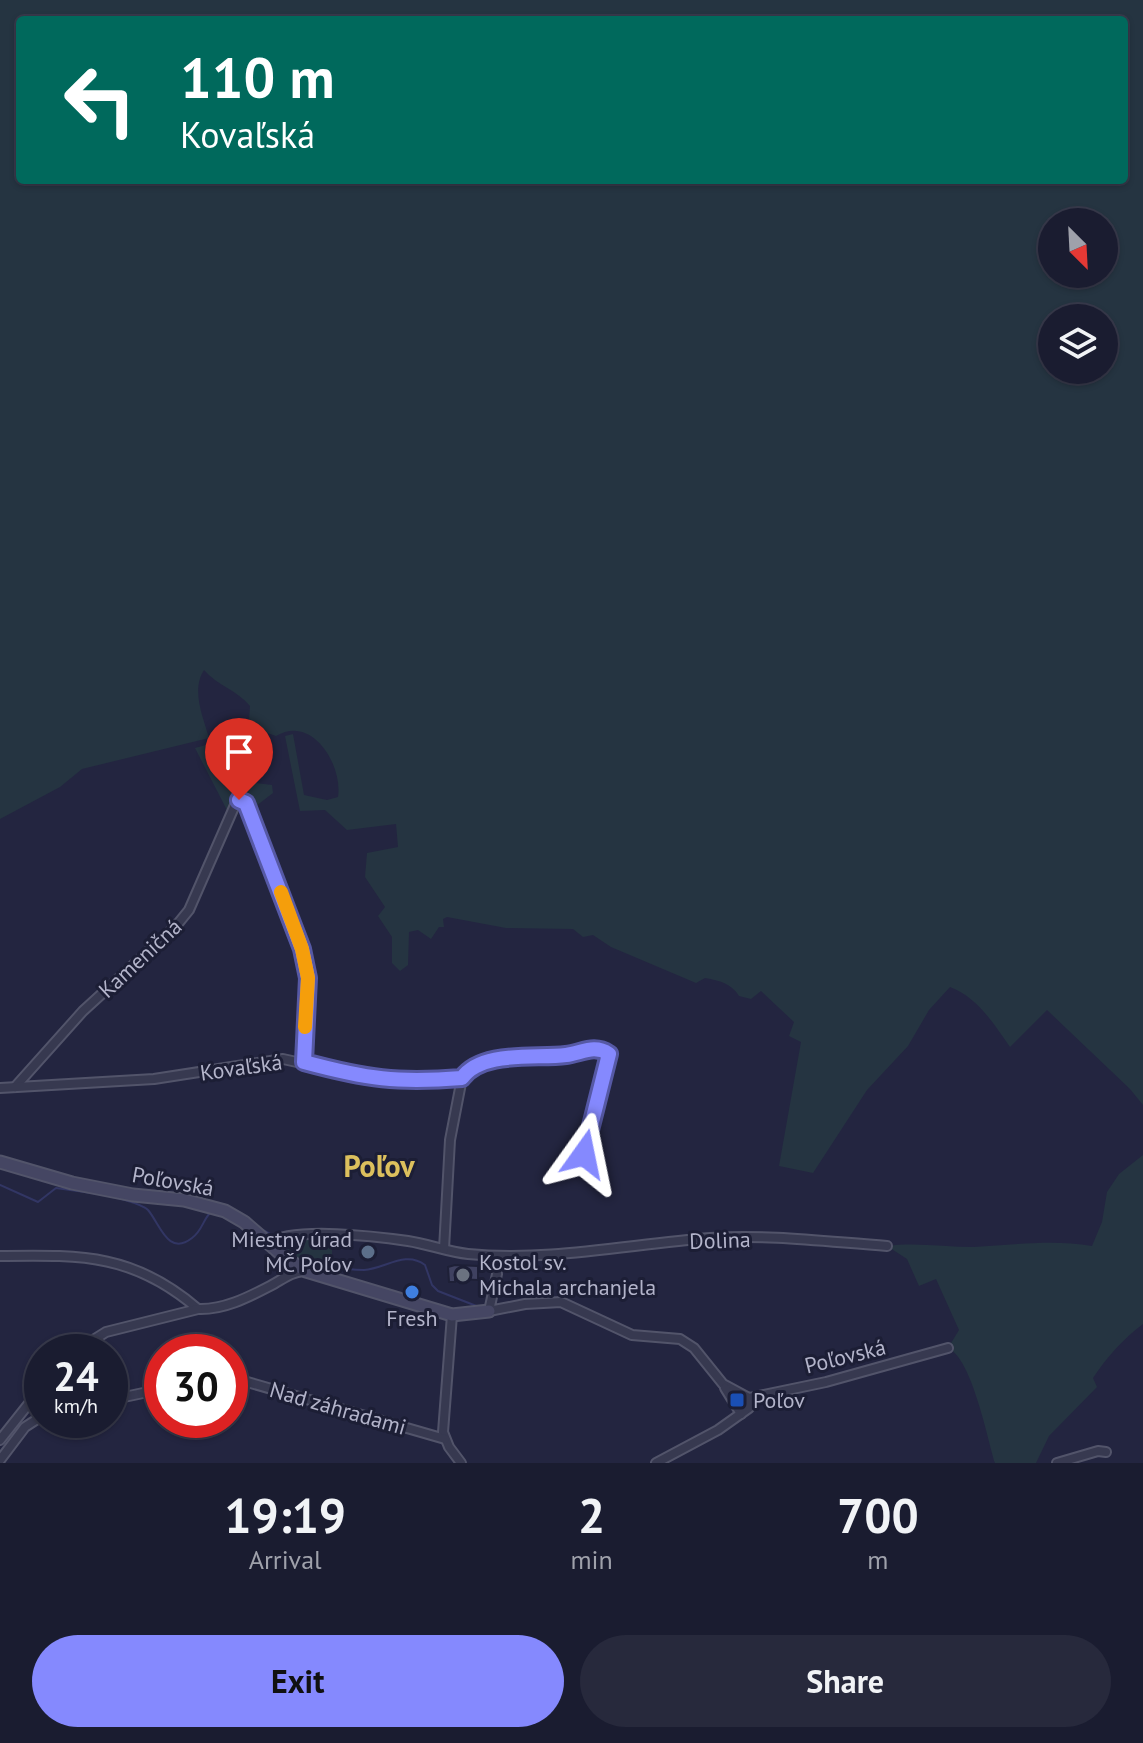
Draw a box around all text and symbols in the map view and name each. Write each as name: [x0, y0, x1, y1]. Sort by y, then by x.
text: 110 m: [180, 41, 335, 113]
icon: left: [48, 48, 152, 152]
text: Kovaľská: [180, 111, 315, 158]
north arrow: [1038, 208, 1118, 288]
map controls: [1038, 208, 1118, 384]
button: layers: [1038, 304, 1118, 384]
pin: [205, 718, 273, 800]
icon: arrive: [217, 730, 261, 774]
street label: Kameničná: [93, 912, 187, 1004]
street label: Kovaľská: [198, 1047, 284, 1087]
position arrow: [542, 1112, 626, 1196]
district label: Poľov: [343, 1146, 415, 1185]
street label: Poľovská: [130, 1160, 216, 1202]
place label: Miestny úrad MČ Poľov: [231, 1225, 352, 1278]
street label: Dolina: [689, 1225, 751, 1255]
marker: Miestny úrad MČ Poľov: [359, 1243, 377, 1261]
place label: Kostol sv. Michala archanjela: [479, 1248, 656, 1301]
marker: Kostol sv. Michala archanjela: [454, 1266, 472, 1284]
marker: Fresh: [403, 1283, 421, 1301]
place label: Fresh: [386, 1304, 438, 1332]
street label: Poľovská: [802, 1332, 888, 1380]
speed limit sign: 30: [144, 1334, 248, 1438]
text: 24: [53, 1350, 99, 1402]
street label: Nad záhradami: [267, 1375, 409, 1441]
place label: Poľov: [753, 1386, 805, 1414]
marker: Poľov: [728, 1391, 746, 1409]
text: km/h: [54, 1393, 98, 1419]
text: 19:19: [224, 1484, 346, 1546]
text: 2: [578, 1484, 605, 1546]
text: 700: [837, 1484, 919, 1546]
text: Arrival: [249, 1543, 322, 1576]
text: min: [570, 1543, 613, 1576]
text: m: [867, 1543, 888, 1576]
button: Exit: [32, 1635, 564, 1727]
button: Share: [580, 1635, 1111, 1727]

